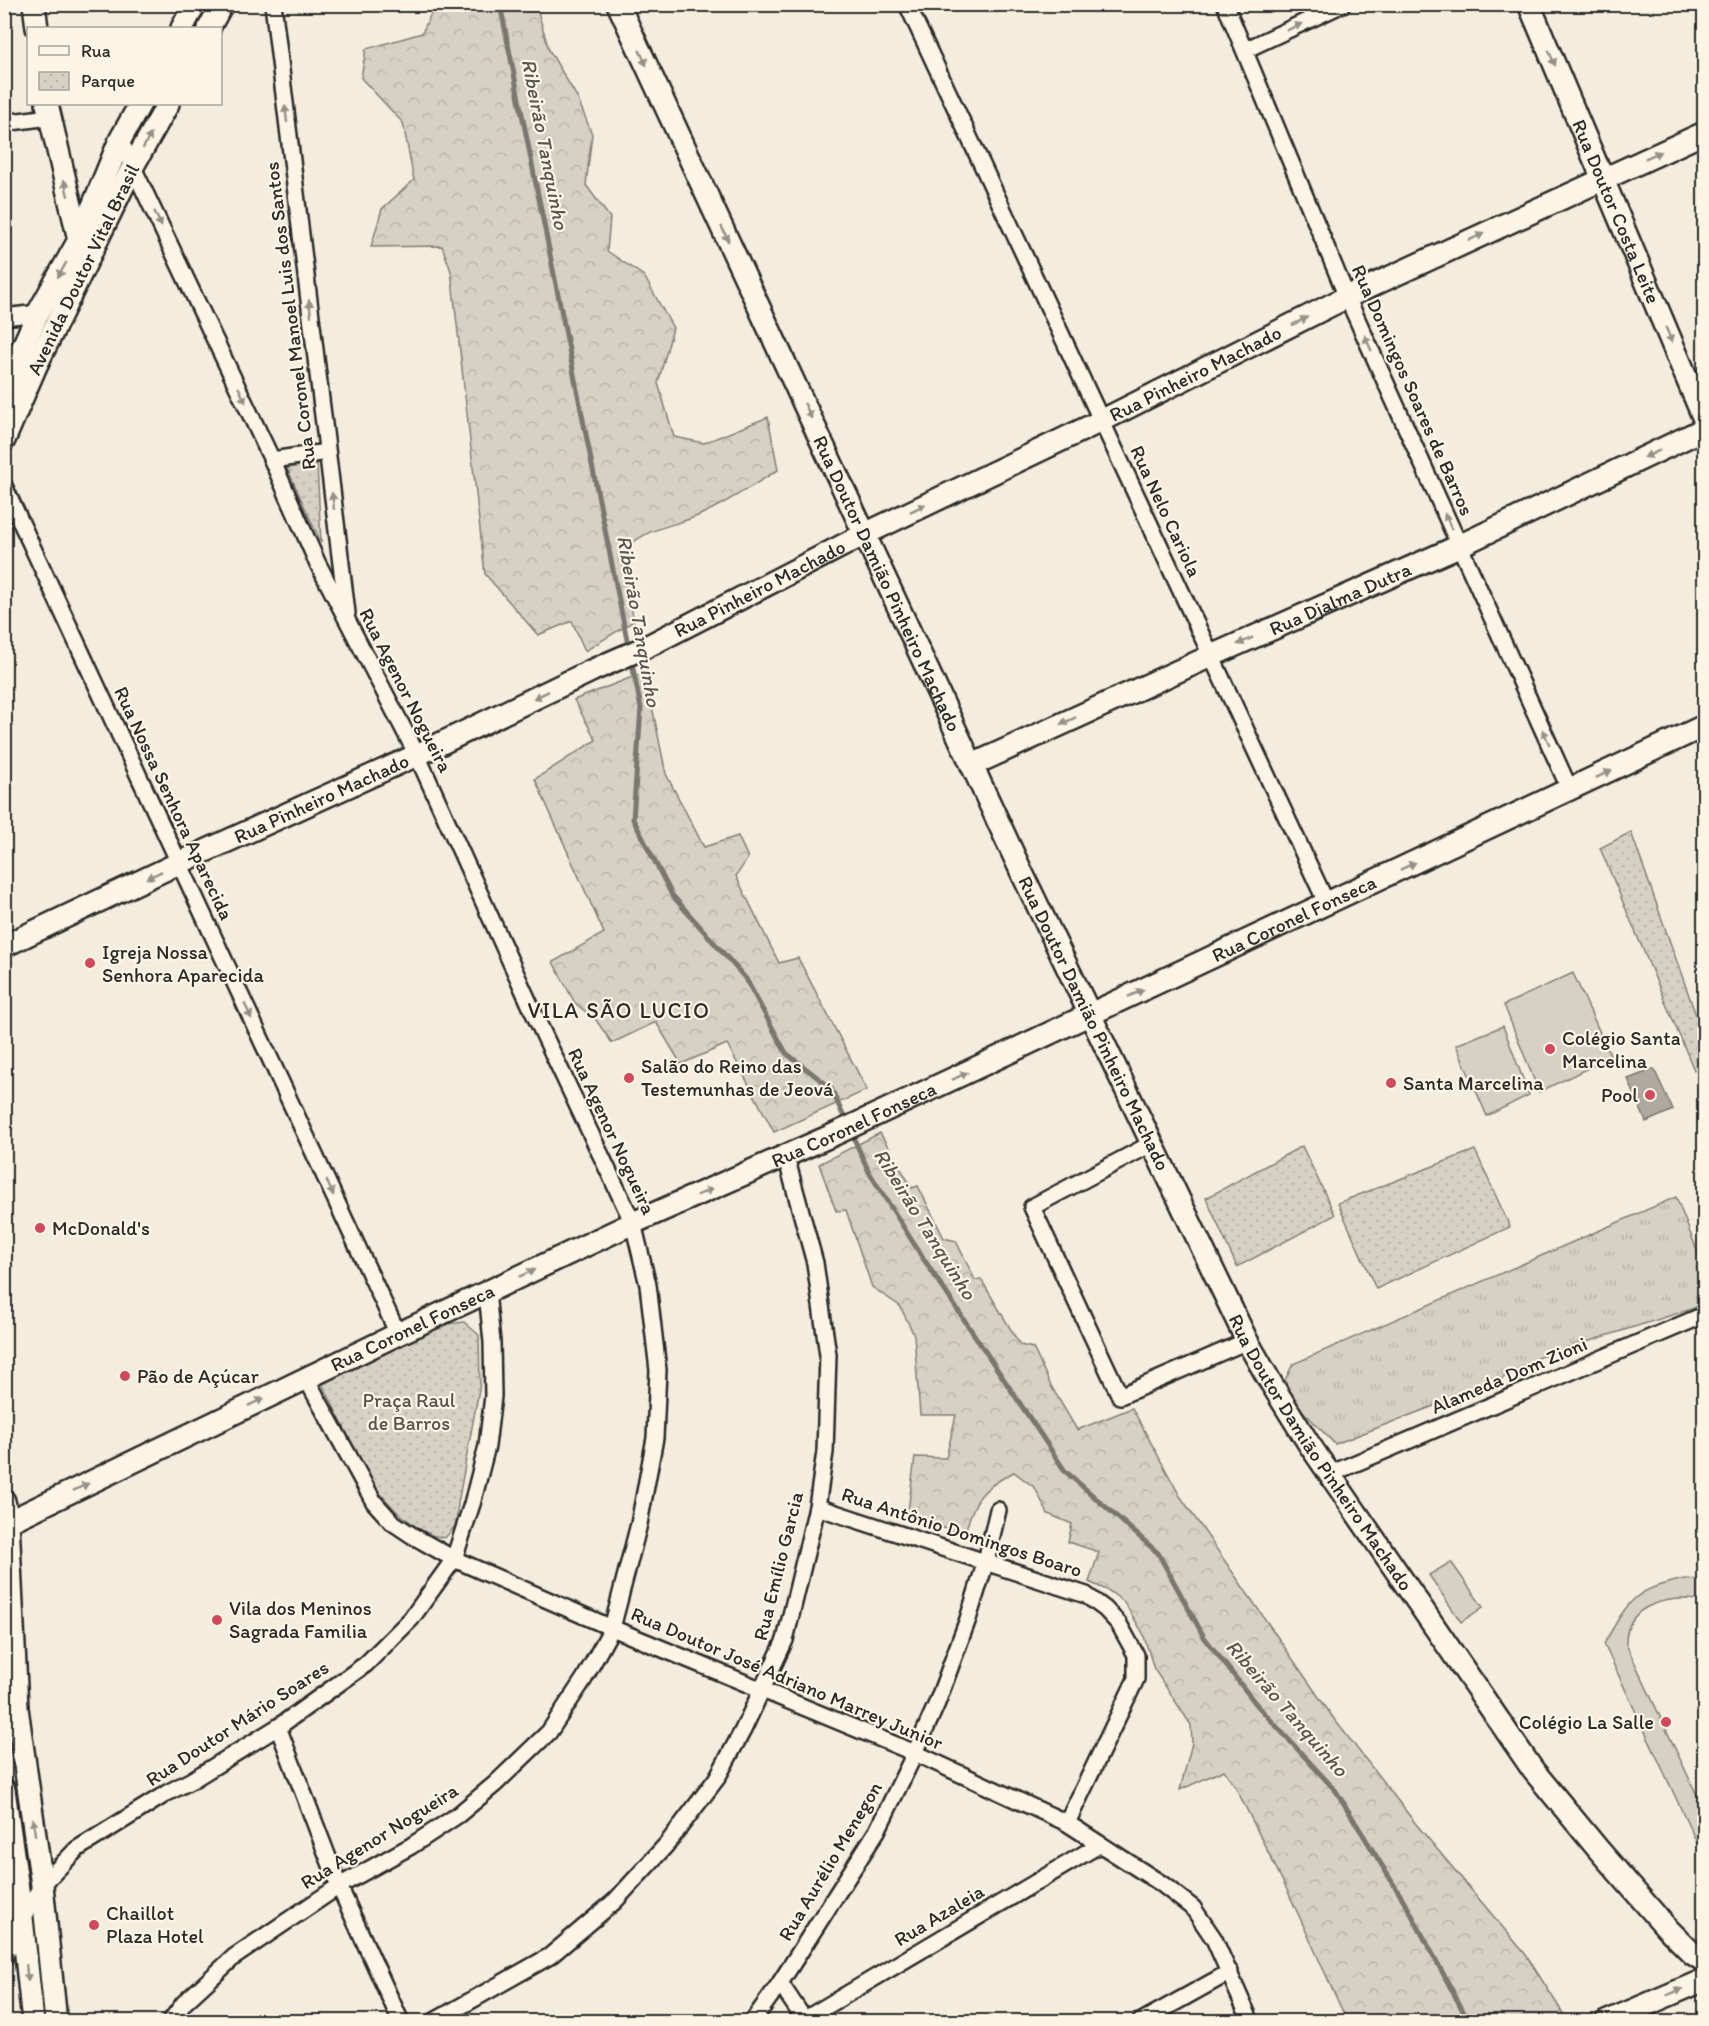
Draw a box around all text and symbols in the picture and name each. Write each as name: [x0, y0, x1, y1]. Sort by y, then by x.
one-way arrow: [1285, 23, 1302, 32]
legend: [27, 27, 222, 105]
text: Rua: [81, 40, 111, 62]
one-way arrow: [638, 49, 647, 66]
one-way arrow: [1547, 50, 1557, 68]
water label: Ribeirão Tanquinho: [517, 56, 575, 233]
text: Parque: [81, 70, 135, 92]
one-way arrow: [281, 104, 291, 123]
street label: Rua Doutor Costa Leite: [1567, 116, 1666, 307]
one-way arrow: [142, 132, 152, 149]
one-way arrow: [1645, 151, 1662, 160]
street label: Avenida Doutor Vital Brasil: [21, 160, 144, 379]
street label: Rua Coronel Manoel Luis dos Santos: [259, 160, 321, 471]
one-way arrow: [61, 179, 71, 197]
one-way arrow: [154, 210, 163, 227]
one-way arrow: [721, 226, 730, 243]
one-way arrow: [1468, 232, 1486, 242]
street label: Rua Domingos Soares de Barros: [1347, 261, 1479, 519]
one-way arrow: [57, 262, 67, 279]
one-way arrow: [305, 298, 315, 317]
one-way arrow: [1291, 316, 1309, 326]
street label: Rua Pinheiro Machado: [1105, 320, 1285, 427]
one-way arrow: [1664, 326, 1674, 344]
one-way arrow: [1363, 334, 1372, 352]
one-way arrow: [237, 386, 246, 403]
one-way arrow: [803, 402, 813, 420]
street label: Rua Doutor Damião Pinheiro Machado: [808, 432, 967, 735]
street label: Rua Nelo Cariola: [1125, 442, 1207, 581]
one-way arrow: [1643, 450, 1660, 459]
one-way arrow: [329, 492, 338, 511]
one-way arrow: [909, 504, 926, 513]
one-way arrow: [1443, 511, 1453, 529]
water label: Ribeirão Tanquinho: [612, 533, 667, 710]
street label: Rua Pinheiro Machado: [670, 534, 849, 643]
street label: Rua Djalma Dutra: [1266, 557, 1415, 641]
street label: Rua Agenor Nogueira: [354, 604, 458, 777]
one-way arrow: [1237, 636, 1254, 645]
street label: Rua Nossa Senhora Aparecida: [109, 682, 239, 924]
one-way arrow: [532, 691, 549, 700]
one-way arrow: [1058, 716, 1076, 726]
one-way arrow: [1541, 727, 1551, 745]
street label: Rua Pinheiro Machado: [230, 748, 413, 848]
one-way arrow: [1595, 769, 1612, 778]
one-way arrow: [1400, 861, 1417, 870]
one-way arrow: [146, 870, 163, 879]
street label: Rua Coronel Fonseca: [1208, 870, 1380, 967]
street label: Rua Doutor Damião Pinheiro Machado: [1013, 872, 1175, 1174]
place label: Igreja Nossa Senhora Aparecida: [102, 940, 265, 987]
marker: Igreja Nossa Senhora Aparecida: [83, 956, 97, 970]
one-way arrow: [1128, 988, 1146, 998]
district label: VILA SÃO LUCIO: [528, 997, 710, 1024]
one-way arrow: [243, 1003, 252, 1020]
place label: Colégio Santa Marcelina: [1562, 1026, 1681, 1073]
marker: Colégio Santa Marcelina: [1543, 1042, 1557, 1056]
street label: Rua Agenor Nogueira: [563, 1044, 661, 1219]
place label: Salão do Reino das Testemunhas de Jeová: [641, 1054, 834, 1101]
marker: Salão do Reino das Testemunhas de Jeová: [622, 1071, 636, 1085]
one-way arrow: [951, 1071, 968, 1080]
place label: Santa Marcelina: [1403, 1071, 1544, 1095]
street label: Rua Coronel Fonseca: [768, 1076, 940, 1173]
marker: Santa Marcelina: [1384, 1076, 1398, 1090]
place label: Pool: [1601, 1083, 1638, 1107]
marker: Pool: [1643, 1088, 1657, 1102]
water label: Ribeirão Tanquinho: [869, 1144, 983, 1305]
one-way arrow: [325, 1180, 334, 1197]
one-way arrow: [696, 1187, 714, 1197]
place label: McDonald's: [52, 1216, 150, 1240]
marker: McDonald's: [33, 1221, 47, 1235]
one-way arrow: [519, 1268, 536, 1277]
street label: Rua Coronel Fonseca: [326, 1278, 498, 1377]
street label: Rua Doutor Damião Pinheiro Machado: [1224, 1310, 1418, 1595]
street label: Alameda Dom Zioni: [1427, 1331, 1591, 1419]
place label: Pão de Açúcar: [137, 1364, 259, 1388]
marker: Pão de Açúcar: [118, 1369, 132, 1383]
park label: Praça Raul de Barros: [363, 1388, 456, 1435]
one-way arrow: [248, 1397, 265, 1406]
one-way arrow: [72, 1482, 89, 1491]
street label: Rua Antônio Domingos Boaro: [839, 1482, 1085, 1582]
street label: Rua Emílio Garcia: [748, 1489, 808, 1643]
place label: Vila dos Meninos Sagrada Familia: [229, 1596, 372, 1643]
street label: Rua Doutor José Adriano Marrey Junior: [627, 1601, 947, 1755]
marker: Vila dos Meninos Sagrada Familia: [210, 1613, 224, 1627]
water label: Ribeirão Tanquinho: [1221, 1634, 1355, 1782]
street label: Rua Doutor Mário Soares: [141, 1655, 333, 1791]
place label: Colégio La Salle: [1519, 1710, 1654, 1734]
marker: Colégio La Salle: [1659, 1715, 1673, 1729]
street label: Rua Aurélio Menegon: [773, 1777, 887, 1945]
street label: Rua Agenor Nogueira: [296, 1778, 463, 1894]
one-way arrow: [30, 1817, 39, 1836]
street label: Rua Azaleia: [890, 1878, 989, 1951]
place label: Chaillot Plaza Hotel: [106, 1901, 204, 1948]
marker: Chaillot Plaza Hotel: [87, 1918, 101, 1932]
one-way arrow: [23, 1963, 32, 1982]
one-way arrow: [1666, 1987, 1684, 1997]

